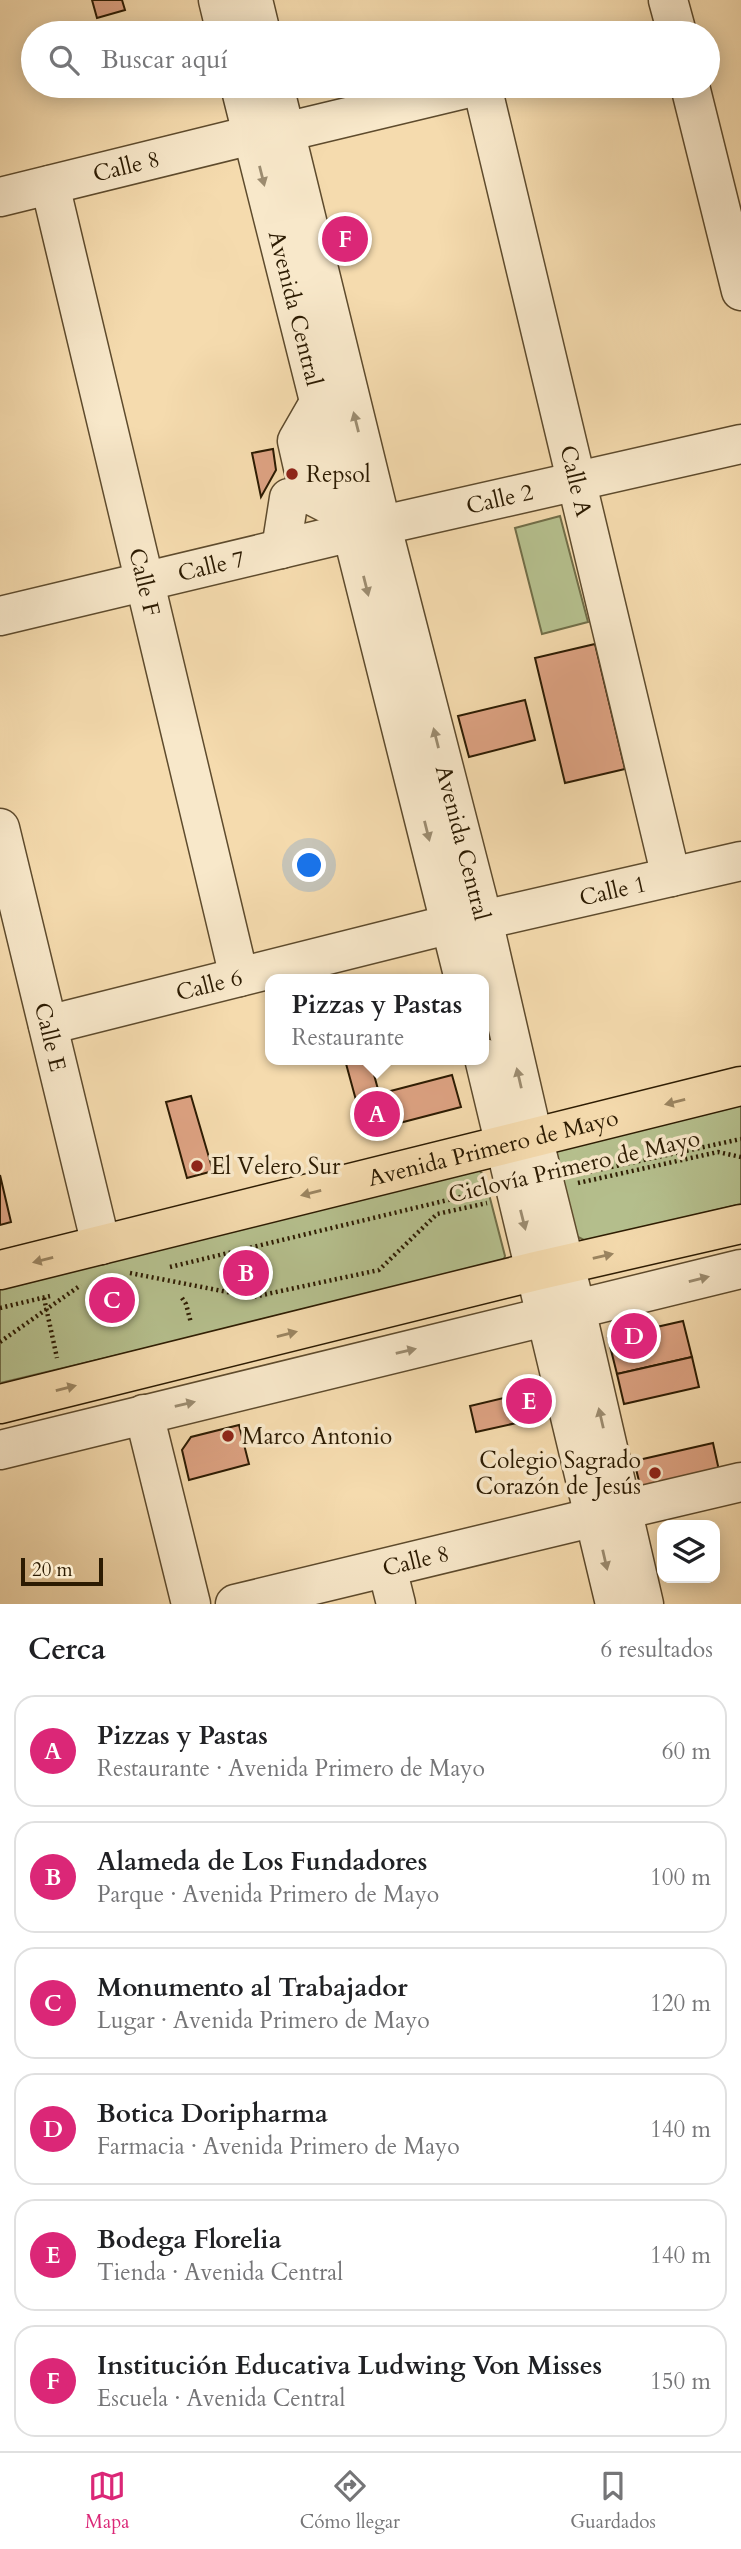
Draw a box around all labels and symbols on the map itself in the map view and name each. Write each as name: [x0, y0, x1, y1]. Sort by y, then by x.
street label: Calle 8: [90, 143, 163, 190]
one-way arrow: [257, 165, 268, 187]
pin: F: [322, 213, 368, 265]
street label: Avenida Central: [261, 227, 330, 389]
one-way arrow: [350, 411, 361, 433]
street label: Calle A: [552, 442, 599, 520]
place label: Repsol: [306, 459, 371, 490]
marker: Repsol: [284, 466, 300, 482]
street label: Calle 2: [463, 477, 536, 522]
street label: Calle 7: [175, 543, 248, 589]
street label: Calle F: [121, 545, 167, 619]
one-way arrow: [361, 575, 372, 597]
one-way arrow: [430, 727, 441, 749]
street label: Avenida Central: [428, 762, 497, 924]
one-way arrow: [422, 820, 433, 842]
your location: [292, 848, 326, 882]
street label: Calle 1: [576, 868, 649, 913]
street label: Calle 6: [173, 962, 246, 1008]
street label: Calle E: [27, 999, 73, 1075]
one-way arrow: [514, 1067, 525, 1089]
pin: A: [354, 1088, 400, 1140]
one-way arrow: [664, 1097, 686, 1108]
street label: Avenida Primero de Mayo: [365, 1104, 621, 1192]
street label: Ciclovía Primero de Mayo: [445, 1122, 703, 1211]
place label: El Velero Sur: [211, 1151, 341, 1182]
marker: El Velero Sur: [189, 1158, 205, 1174]
one-way arrow: [300, 1188, 322, 1199]
one-way arrow: [518, 1209, 529, 1231]
pin: B: [223, 1247, 269, 1299]
one-way arrow: [592, 1250, 614, 1261]
one-way arrow: [32, 1254, 54, 1265]
pin: C: [89, 1274, 135, 1326]
one-way arrow: [688, 1274, 710, 1285]
pin: D: [611, 1310, 657, 1362]
one-way arrow: [276, 1328, 298, 1339]
one-way arrow: [395, 1345, 417, 1356]
pin: E: [506, 1375, 552, 1427]
one-way arrow: [55, 1382, 77, 1393]
one-way arrow: [174, 1398, 196, 1409]
one-way arrow: [595, 1407, 606, 1429]
place label: Marco Antonio: [242, 1421, 392, 1452]
marker: Marco Antonio: [220, 1428, 236, 1444]
place label: Colegio Sagrado Corazón de Jesús: [476, 1445, 641, 1502]
marker: Colegio Sagrado Corazón de Jesús: [647, 1465, 663, 1481]
street label: Calle 8: [379, 1538, 452, 1584]
one-way arrow: [600, 1549, 611, 1571]
scale bar: [21, 1555, 103, 1587]

